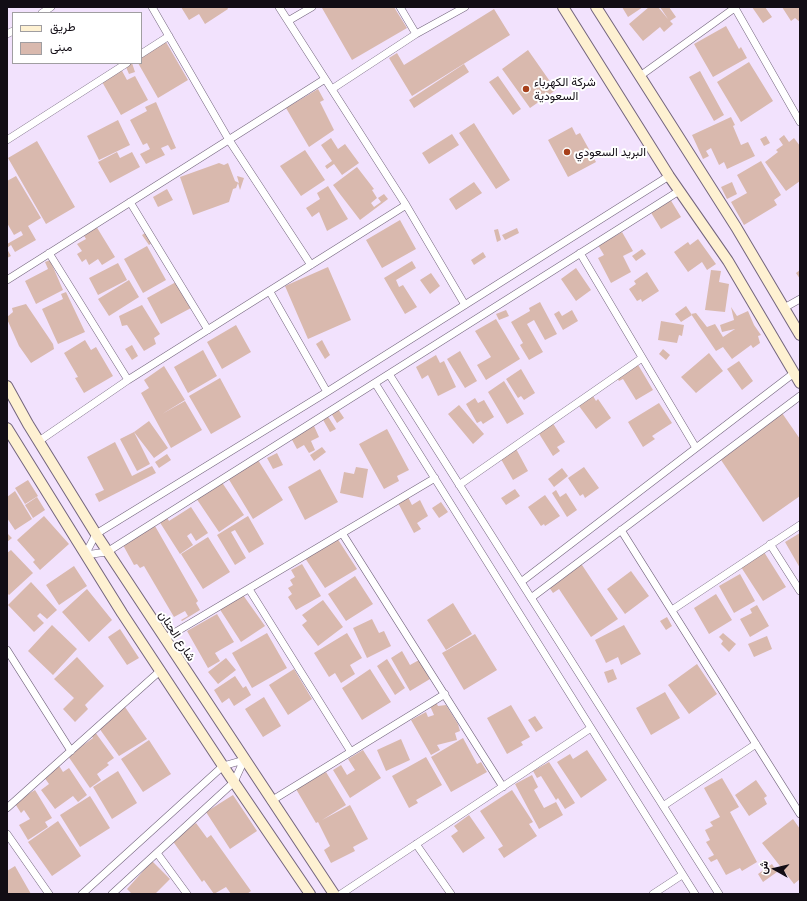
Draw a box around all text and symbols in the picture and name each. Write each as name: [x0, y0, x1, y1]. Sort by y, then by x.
legend: [12, 12, 142, 64]
text: طريق: [50, 19, 75, 34]
text: مبنى: [50, 39, 72, 54]
place label: شركة الكهرباء السعودية: [534, 75, 596, 103]
marker: شركة الكهرباء السعودية: [521, 84, 531, 94]
place label: البريد السعودي: [575, 145, 646, 159]
marker: البريد السعودي: [562, 147, 572, 157]
street label: شارع الحنان: [155, 608, 199, 664]
north arrow: [755, 849, 795, 889]
text: ش: [755, 860, 770, 875]

